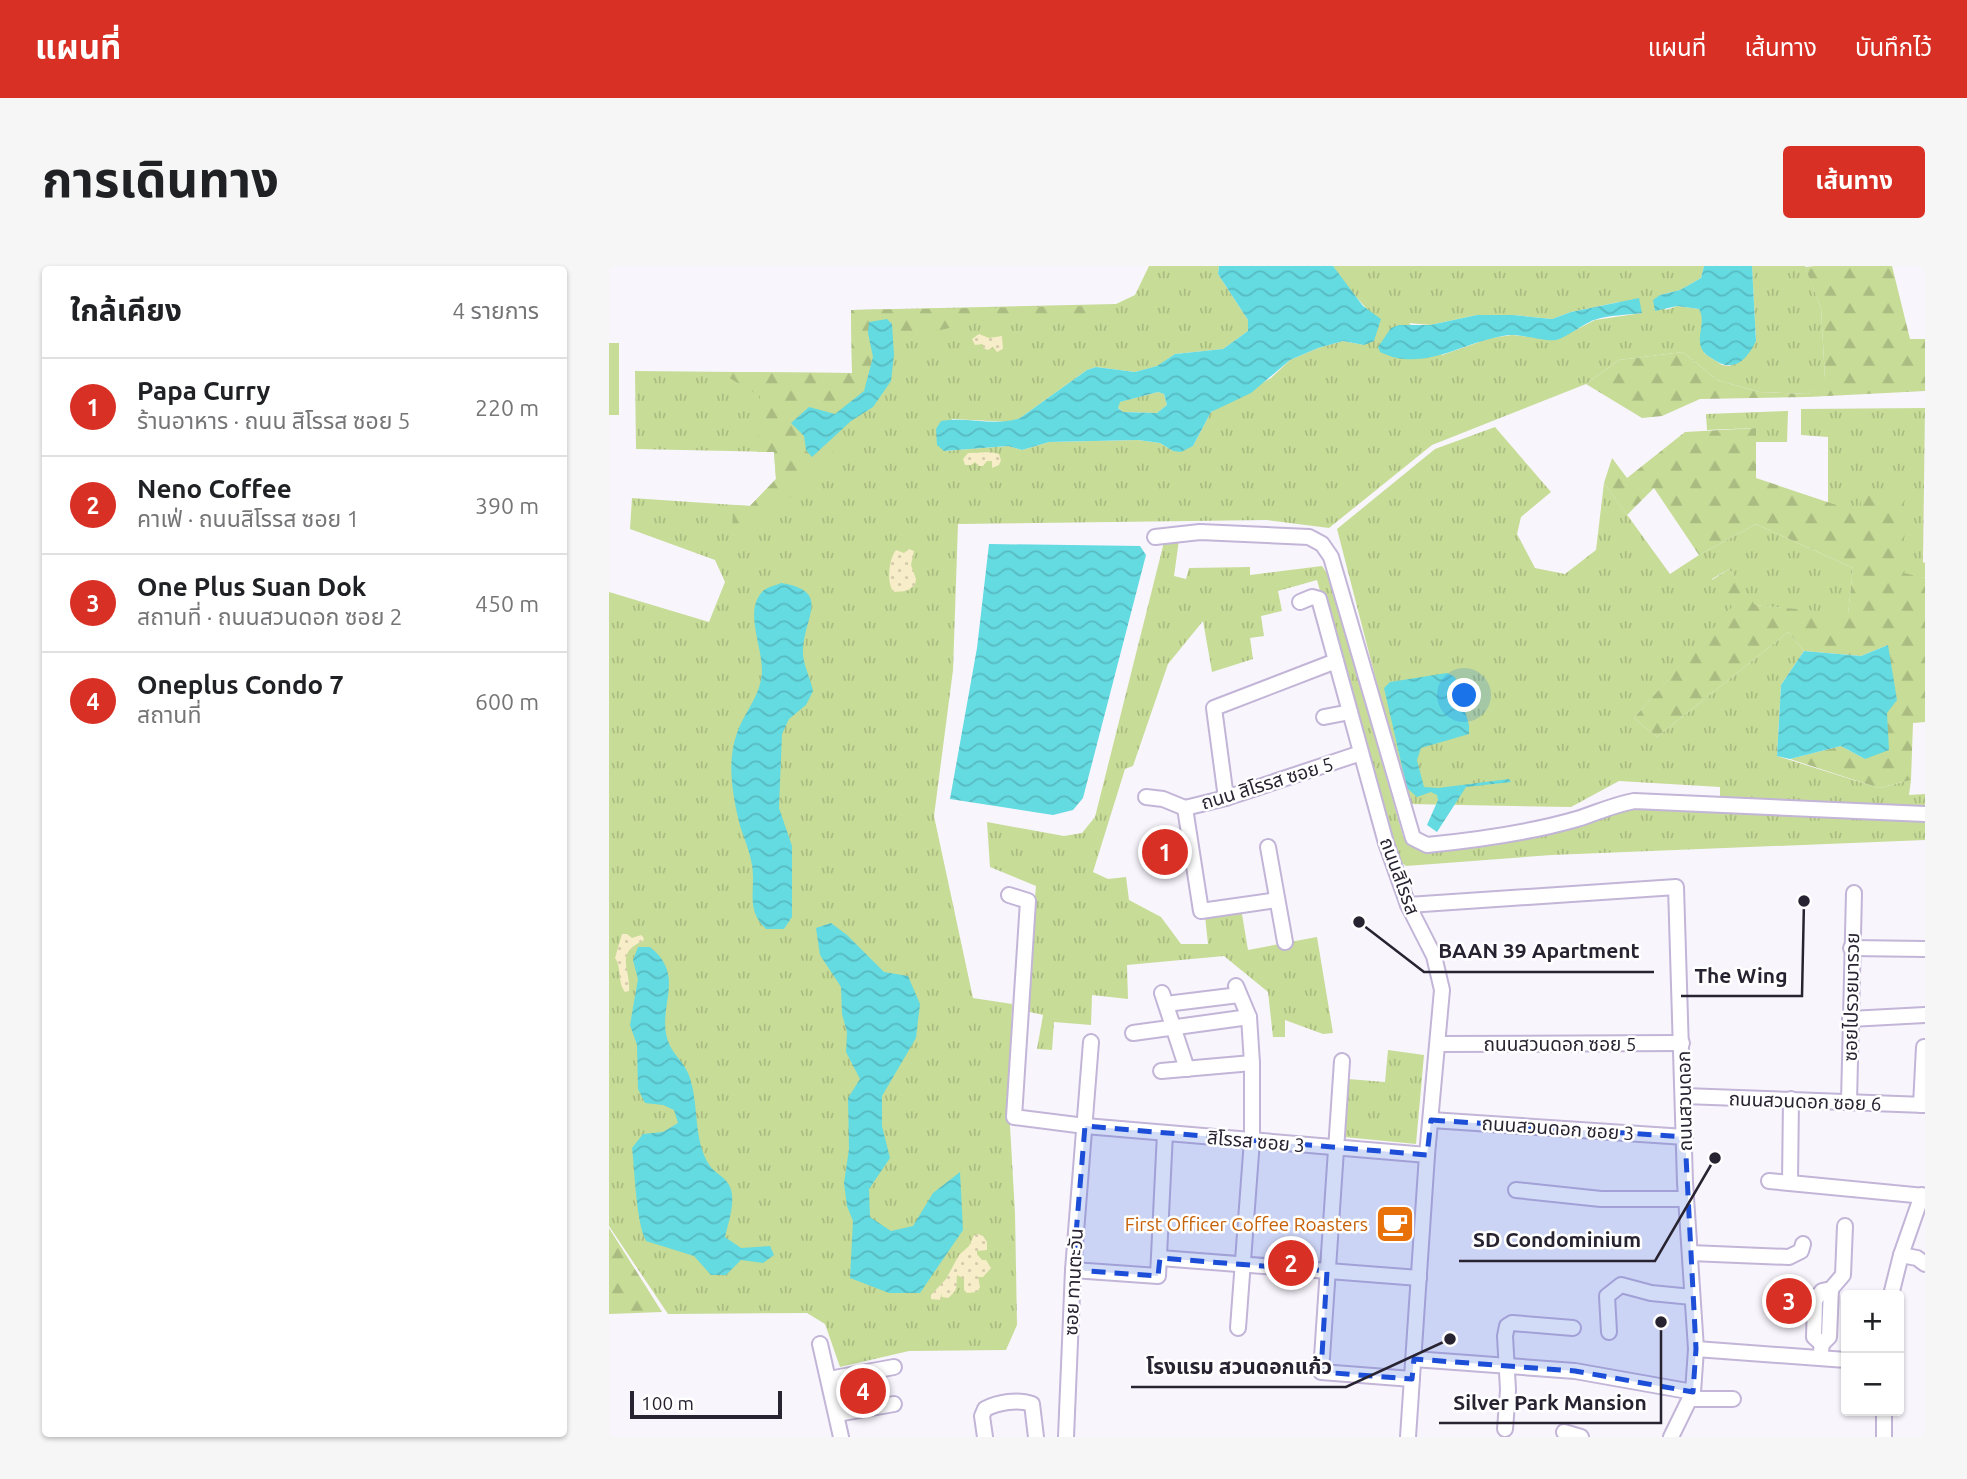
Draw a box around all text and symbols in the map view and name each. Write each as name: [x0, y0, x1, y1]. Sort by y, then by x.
text: แผนที่: [35, 28, 121, 65]
text: แผนที่: [1648, 34, 1706, 61]
text: เส้นทาง: [1744, 34, 1817, 61]
text: บันทึกไว้: [1855, 34, 1932, 61]
button: เส้นทาง: [1783, 146, 1925, 218]
text: การเดินทาง: [42, 151, 279, 206]
text: ใกล้เคียง: [70, 293, 182, 327]
text: 4 รายการ: [452, 298, 539, 323]
text: Papa Curry: [137, 376, 270, 405]
text: 1: [87, 395, 99, 420]
text: 220 m: [475, 395, 539, 420]
text: ร้านอาหาร · ถนน สิโรรส ซอย 5: [137, 408, 411, 433]
text: Neno Coffee: [137, 474, 292, 503]
text: 2: [87, 493, 99, 518]
text: 390 m: [475, 493, 539, 518]
text: คาเฟ่ · ถนนสิโรรส ซอย 1: [137, 506, 360, 531]
text: One Plus Suan Dok: [137, 572, 366, 601]
text: 3: [87, 591, 99, 616]
text: 450 m: [475, 591, 539, 616]
text: สถานที่ · ถนนสวนดอก ซอย 2: [137, 604, 403, 629]
text: Oneplus Condo 7: [137, 670, 344, 699]
your location: [1447, 678, 1481, 712]
text: 4: [87, 689, 99, 714]
text: 600 m: [475, 689, 539, 714]
text: สถานที่: [137, 702, 201, 727]
street label: ถนน สิโรรส ซอย 5: [1198, 752, 1336, 814]
pin: 1: [1142, 826, 1188, 878]
street label: ถนนสิโรรส: [1376, 834, 1424, 918]
callout: BAAN 39 Apartment: [1424, 930, 1654, 972]
street label: ซอยไปรวยมารวย: [1839, 932, 1863, 1062]
text: BAAN 39 Apartment: [1438, 938, 1640, 962]
callout: The Wing: [1681, 954, 1802, 996]
text: The Wing: [1694, 963, 1788, 987]
street label: ถนนสวนดอก ซอย 5: [1484, 1033, 1636, 1055]
street label: ถนนสวนดอก: [1672, 1051, 1696, 1151]
street label: ถนนสวนดอก ซอย 6: [1728, 1087, 1882, 1115]
street label: ถนนสวนดอก ซอย 3: [1481, 1112, 1635, 1144]
street label: สิโรรส ซอย 3: [1206, 1126, 1306, 1156]
cafe icon: First Officer Coffee Roasters: [1374, 1203, 1416, 1245]
place label: First Officer Coffee Roasters: [1125, 1213, 1368, 1235]
callout: SD Condominium: [1459, 1219, 1655, 1261]
text: SD Condominium: [1473, 1227, 1641, 1251]
street label: ซอย ทานตะวัน: [1059, 1228, 1087, 1336]
pin: 2: [1268, 1237, 1314, 1289]
pin: 3: [1766, 1275, 1812, 1327]
map controls: [1841, 1290, 1904, 1416]
button: +: [1841, 1290, 1904, 1353]
callout: โรงแรม สวนดอกแก้ว: [1131, 1345, 1346, 1387]
button: −: [1841, 1353, 1904, 1416]
text: โรงแรม สวนดอกแก้ว: [1146, 1354, 1332, 1378]
pin: 4: [840, 1365, 886, 1417]
callout: Silver Park Mansion: [1439, 1381, 1661, 1423]
scale bar: [630, 1388, 782, 1420]
text: Silver Park Mansion: [1453, 1390, 1647, 1414]
text: 100 m: [641, 1392, 694, 1414]

